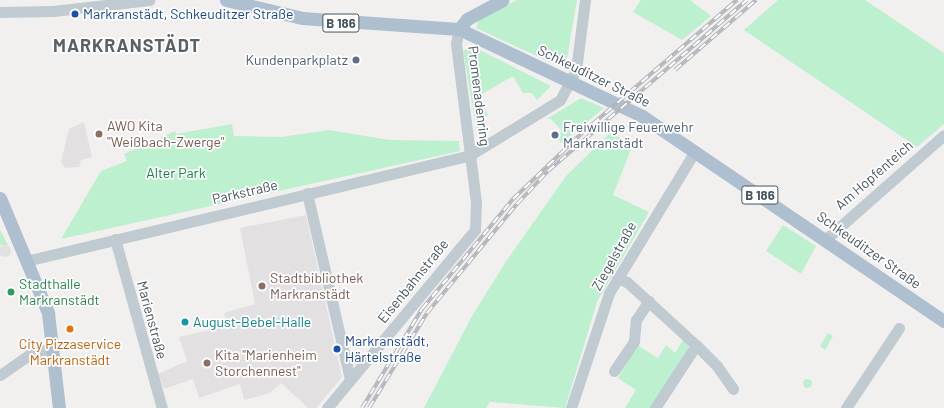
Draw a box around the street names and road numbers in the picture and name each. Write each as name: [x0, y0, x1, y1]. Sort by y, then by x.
road number: B 186: [322, 12, 360, 34]
street label: Schkeuditzer Straße: [535, 41, 653, 111]
street label: Promenadenring: [465, 45, 493, 147]
street label: Am Hopfenteich: [832, 137, 916, 213]
street label: Parkstraße: [211, 176, 279, 208]
road number: B 186: [741, 184, 779, 206]
street label: Schkeuditzer Straße: [814, 208, 924, 292]
street label: Ziegelstraße: [588, 219, 640, 293]
street label: Eisenbahnstraße: [374, 236, 452, 326]
street label: Marienstraße: [134, 279, 170, 361]

